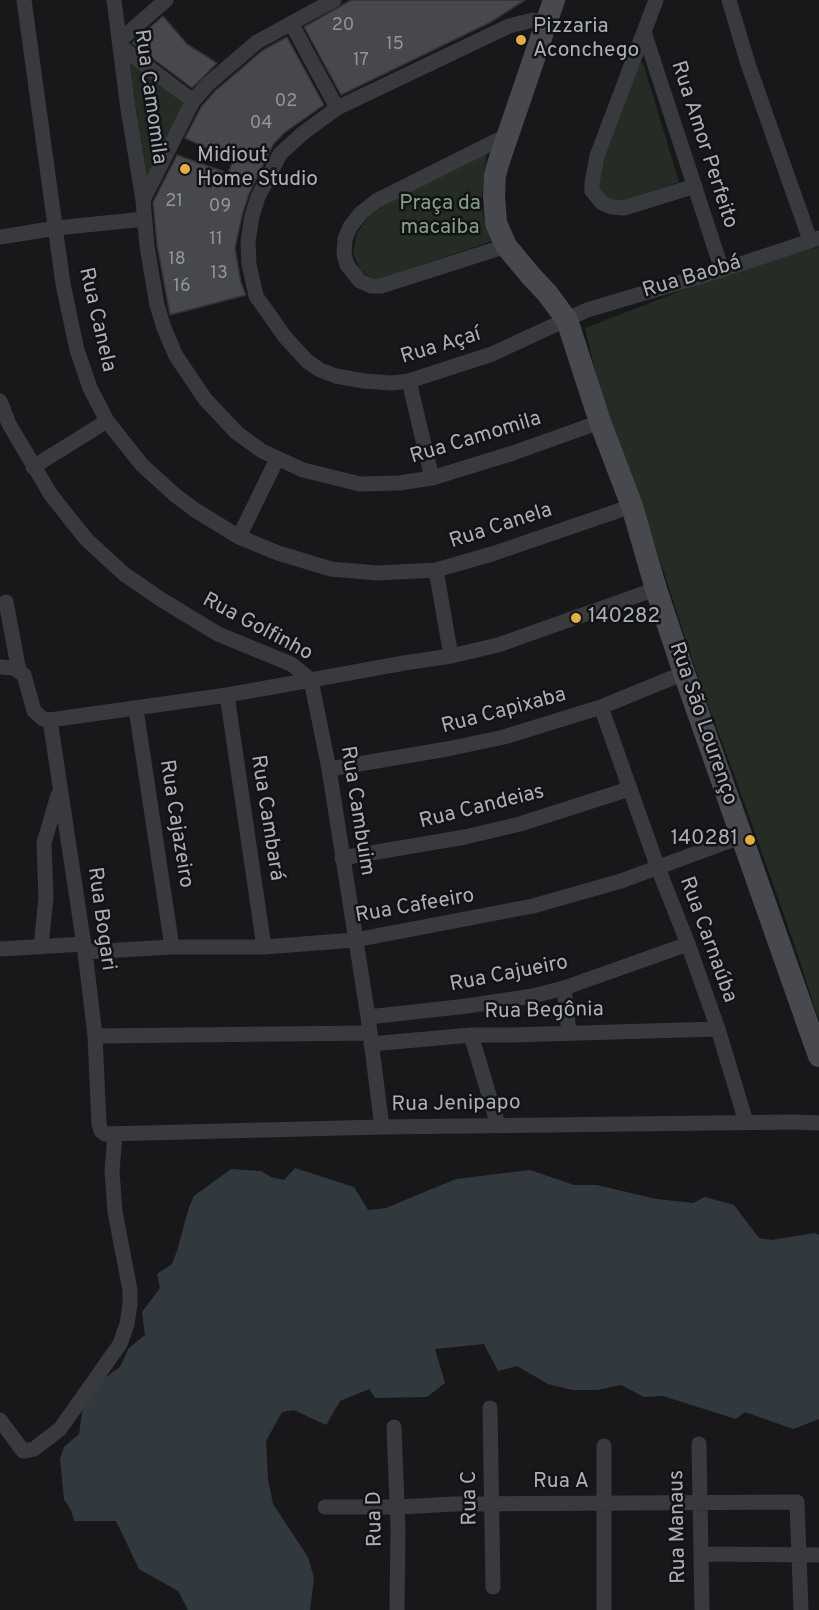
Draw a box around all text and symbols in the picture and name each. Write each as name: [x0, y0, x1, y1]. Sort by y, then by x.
house number: 20: [332, 15, 354, 37]
place label: Pizzaria Aconchego: [533, 15, 639, 65]
street label: Rua Camomila: [127, 28, 171, 166]
marker: Pizzaria Aconchego: [514, 33, 528, 47]
house number: 15: [386, 34, 404, 56]
house number: 17: [353, 50, 369, 72]
street label: Rua Amor Perfeito: [664, 58, 742, 232]
house number: 02: [275, 91, 297, 113]
house number: 04: [250, 113, 272, 135]
place label: Midiout Home Studio: [197, 144, 318, 194]
marker: Midiout Home Studio: [178, 162, 192, 176]
house number: 21: [165, 191, 183, 213]
park label: Praça da macaiba: [399, 192, 481, 242]
house number: 09: [209, 196, 231, 218]
house number: 11: [209, 229, 223, 251]
house number: 18: [168, 249, 186, 271]
street label: Rua Baobá: [640, 251, 744, 305]
house number: 13: [210, 263, 228, 285]
street label: Rua Canela: [72, 265, 120, 375]
house number: 16: [173, 276, 191, 298]
street label: Rua Açaí: [398, 323, 484, 371]
street label: Rua Camomila: [407, 407, 545, 471]
street label: Rua Canela: [446, 499, 556, 555]
street label: Rua Golfinho: [198, 588, 316, 668]
place label: 140282: [588, 605, 660, 631]
marker: 140282: [569, 611, 583, 625]
street label: Rua São Lourenço: [662, 639, 742, 809]
street label: Rua Capixaba: [439, 683, 569, 741]
street label: Rua Cambuim: [333, 744, 379, 878]
street label: Rua Cambará: [244, 753, 288, 883]
street label: Rua Cajazeiro: [152, 758, 198, 890]
street label: Rua Candeias: [417, 780, 547, 836]
place label: 140281: [671, 827, 738, 853]
marker: 140281: [743, 833, 757, 847]
street label: Rua Bogari: [80, 866, 120, 972]
street label: Rua Carnaúba: [672, 873, 742, 1007]
street label: Rua Cafeeiro: [354, 884, 476, 930]
street label: Rua Cajueiro: [448, 951, 570, 999]
street label: Rua Begônia: [484, 998, 604, 1026]
street label: Rua Jenipapo: [391, 1091, 521, 1119]
street label: Rua C: [458, 1470, 484, 1526]
street label: Rua A: [533, 1470, 589, 1496]
street label: Rua Manaus: [665, 1470, 693, 1584]
street label: Rua D: [363, 1491, 389, 1547]

